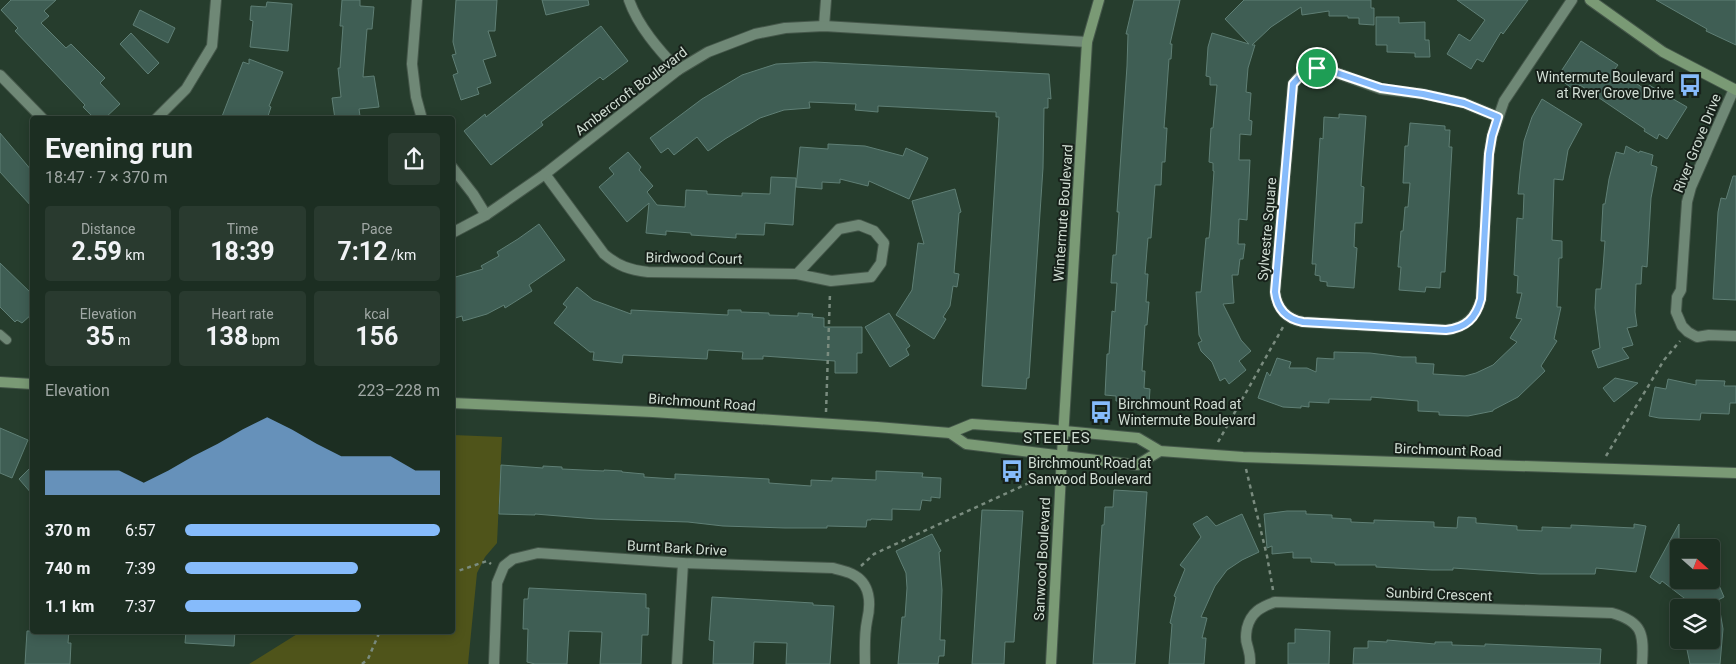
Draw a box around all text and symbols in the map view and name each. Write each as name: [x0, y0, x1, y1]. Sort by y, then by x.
street label: Ambercroft Boulevard: [572, 44, 690, 138]
pin: [1296, 47, 1338, 89]
icon: arrive: [1303, 54, 1331, 82]
place label: Wintermute Boulevard at Rver Grove Drive: [1536, 69, 1674, 101]
bus stop icon: Wintermute Boulevard at Rver Grove Drive: [1677, 72, 1703, 98]
street label: River Grove Drive: [1670, 91, 1724, 195]
text: Evening run: [45, 132, 193, 165]
button: share: [388, 133, 440, 185]
street label: Wintermute Boulevard: [1050, 144, 1076, 282]
text: 18:47 · 7 × 370 m: [45, 168, 167, 187]
street label: Sylvestre Square: [1255, 177, 1279, 281]
text: Distance: [81, 221, 135, 237]
text: Time: [227, 221, 258, 237]
text: Pace: [361, 221, 392, 237]
text: 2.59: [72, 237, 122, 266]
text: 18:39: [210, 237, 275, 266]
text: 7:12: [337, 237, 388, 266]
text: km: [122, 247, 145, 263]
text: /km: [388, 247, 416, 263]
street label: Birdwood Court: [645, 249, 743, 267]
text: Elevation: [80, 306, 137, 322]
text: Heart rate: [211, 306, 274, 322]
text: kcal: [364, 306, 389, 322]
text: 35: [86, 322, 115, 351]
text: 138: [205, 322, 248, 351]
text: 156: [355, 322, 398, 351]
text: m: [115, 332, 130, 348]
text: bpm: [248, 332, 280, 348]
text: Elevation: [45, 381, 110, 400]
text: 223–228 m: [358, 381, 440, 400]
street label: Birchmount Road: [648, 390, 756, 414]
place label: Birchmount Road at Wintermute Boulevard: [1118, 396, 1256, 428]
bus stop icon: Birchmount Road at Wintermute Boulevard: [1088, 399, 1114, 425]
district label: STEELES: [1023, 429, 1091, 447]
street label: Birchmount Road: [1394, 440, 1502, 460]
place label: Birchmount Road at Sanwood Boulevard: [1028, 455, 1152, 487]
bus stop icon: Birchmount Road at Sanwood Boulevard: [999, 458, 1025, 484]
street label: Sanwood Boulevard: [1031, 497, 1053, 621]
text: 370 m: [45, 521, 90, 540]
text: 6:57: [125, 521, 156, 540]
street label: Burnt Bark Drive: [627, 537, 727, 559]
north arrow: [1670, 539, 1720, 589]
map controls: [1670, 539, 1720, 649]
text: 740 m: [45, 559, 90, 578]
text: 7:39: [125, 559, 156, 578]
street label: Sunbird Crescent: [1386, 584, 1493, 604]
text: 1.1 km: [45, 597, 94, 616]
text: 7:37: [125, 597, 156, 616]
button: layers: [1670, 599, 1720, 649]

